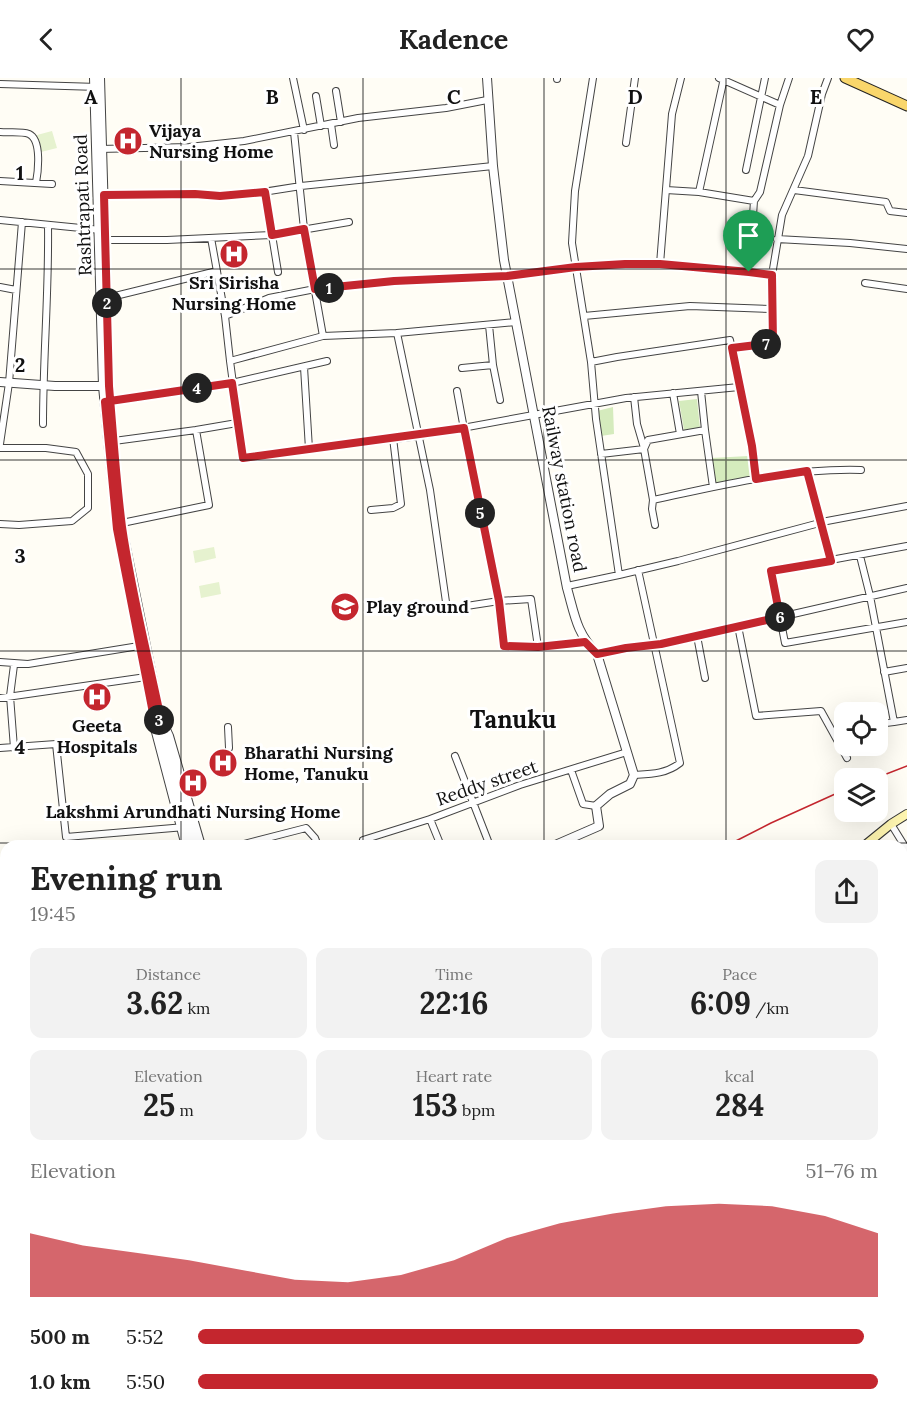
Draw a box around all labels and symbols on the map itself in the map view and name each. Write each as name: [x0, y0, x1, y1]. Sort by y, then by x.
text: A: [84, 84, 98, 109]
text: B: [265, 84, 279, 109]
text: C: [447, 84, 461, 109]
text: D: [627, 84, 643, 109]
text: E: [810, 84, 822, 109]
place label: Vijaya Nursing Home: [149, 119, 274, 163]
hospital icon: Vijaya Nursing Home: [112, 125, 144, 157]
street label: Rashtrapati Road: [69, 133, 96, 276]
text: 1: [16, 160, 24, 185]
pin: [723, 210, 774, 272]
hospital icon: Sri Sirisha Nursing Home: [218, 238, 250, 270]
place label: Sri Sirisha Nursing Home: [172, 271, 297, 315]
pin: 1: [314, 273, 344, 303]
pin: 2: [92, 288, 122, 318]
pin: 7: [751, 329, 781, 359]
text: 2: [15, 352, 25, 377]
pin: 4: [182, 373, 212, 403]
street label: Railway station road: [537, 404, 592, 574]
pin: 5: [465, 498, 495, 528]
text: 3: [14, 543, 26, 568]
school or university icon: Play ground: [329, 591, 361, 623]
place label: Play ground: [366, 595, 469, 618]
pin: 6: [765, 602, 795, 632]
hospital icon: Geeta Hospitals: [81, 681, 113, 713]
district label: Tanuku: [470, 704, 556, 735]
pin: 3: [144, 705, 174, 735]
place label: Geeta Hospitals: [57, 714, 138, 758]
text: 4: [15, 734, 26, 759]
place label: Bharathi Nursing Home, Tanuku: [244, 741, 394, 785]
hospital icon: Bharathi Nursing Home, Tanuku: [207, 747, 239, 779]
street label: Reddy street: [433, 754, 541, 811]
hospital icon: Lakshmi Arundhati Nursing Home: [177, 767, 209, 799]
place label: Lakshmi Arundhati Nursing Home: [45, 800, 341, 823]

